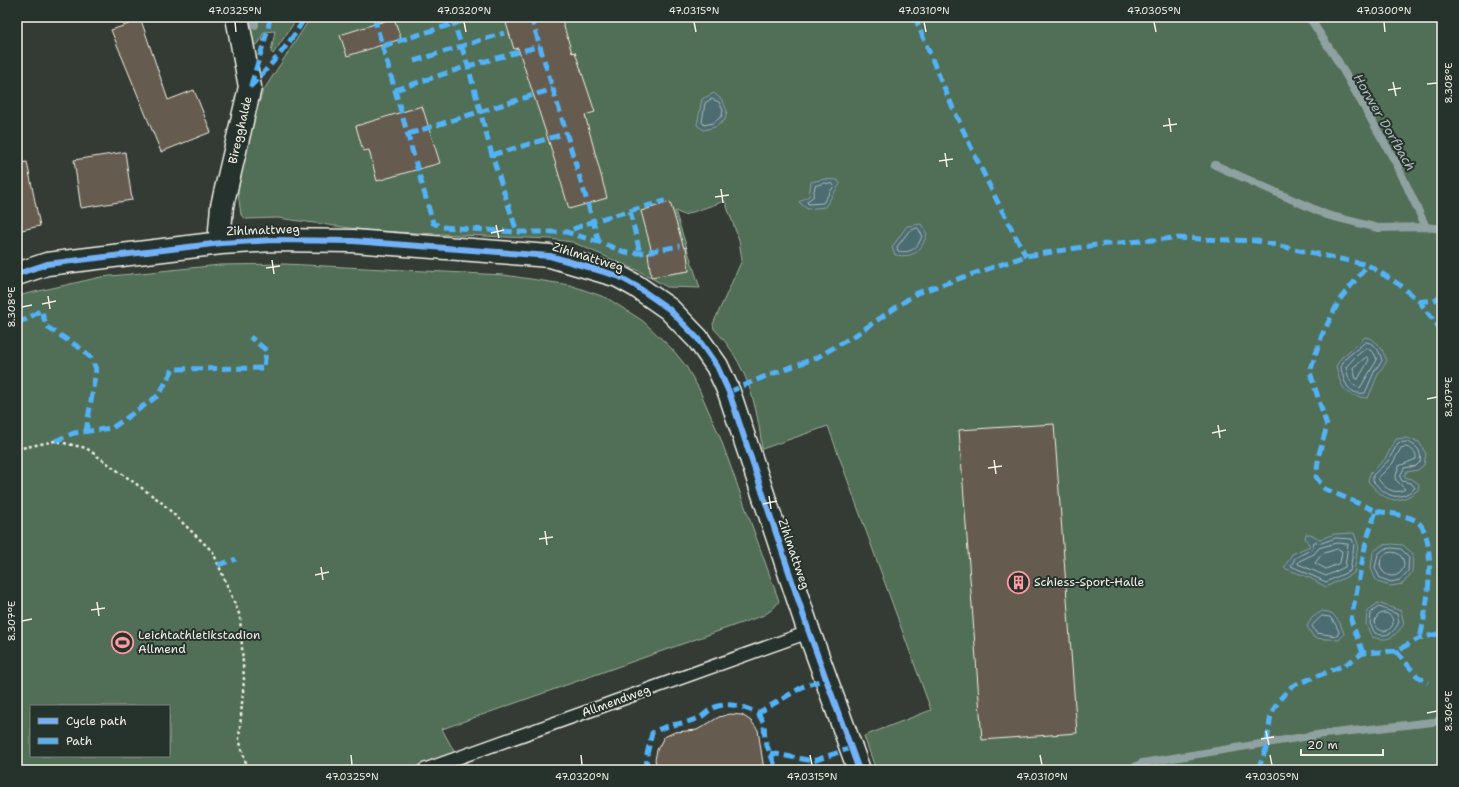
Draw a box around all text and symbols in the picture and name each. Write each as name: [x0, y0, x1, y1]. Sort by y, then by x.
text: 47.0325°N: [208, 4, 262, 17]
text: 47.0320°N: [437, 4, 491, 17]
text: 47.0315°N: [669, 4, 719, 17]
text: 47.0310°N: [898, 4, 950, 17]
text: 47.0305°N: [1127, 4, 1181, 17]
text: 47.0300°N: [1357, 4, 1411, 17]
text: 8.308°E: [1442, 62, 1455, 104]
water label: Horwer Dorfbach: [1350, 71, 1419, 174]
street label: Biregghalde: [224, 94, 256, 165]
street label: Zihlmattweg: [226, 221, 300, 239]
street label: Zihlmattweg: [550, 239, 626, 275]
text: 8.308°E: [5, 286, 18, 328]
text: 8.307°E: [1442, 377, 1455, 417]
street label: Zihlmattweg: [774, 517, 814, 591]
building icon: Schiess-Sport-Halle: [1005, 569, 1031, 595]
place label: Schiess-Sport-Halle: [1034, 574, 1144, 590]
text: 8.307°E: [5, 601, 18, 641]
place label: Leichtathletikstadion Allmend: [138, 627, 260, 657]
sports icon: Leichtathletikstadion Allmend: [110, 629, 136, 655]
street label: Allmendweg: [579, 681, 653, 721]
text: 8.306°E: [1442, 690, 1455, 732]
legend: [30, 705, 170, 757]
text: Cycle path: [66, 713, 127, 729]
scale bar: [1301, 731, 1383, 757]
text: Path: [66, 733, 92, 749]
text: 20 m: [1307, 737, 1338, 753]
text: 47.0325°N: [325, 770, 379, 783]
text: 47.0320°N: [555, 770, 609, 783]
text: 47.0315°N: [787, 770, 837, 783]
text: 47.0310°N: [1016, 770, 1068, 783]
text: 47.0305°N: [1245, 770, 1299, 783]

